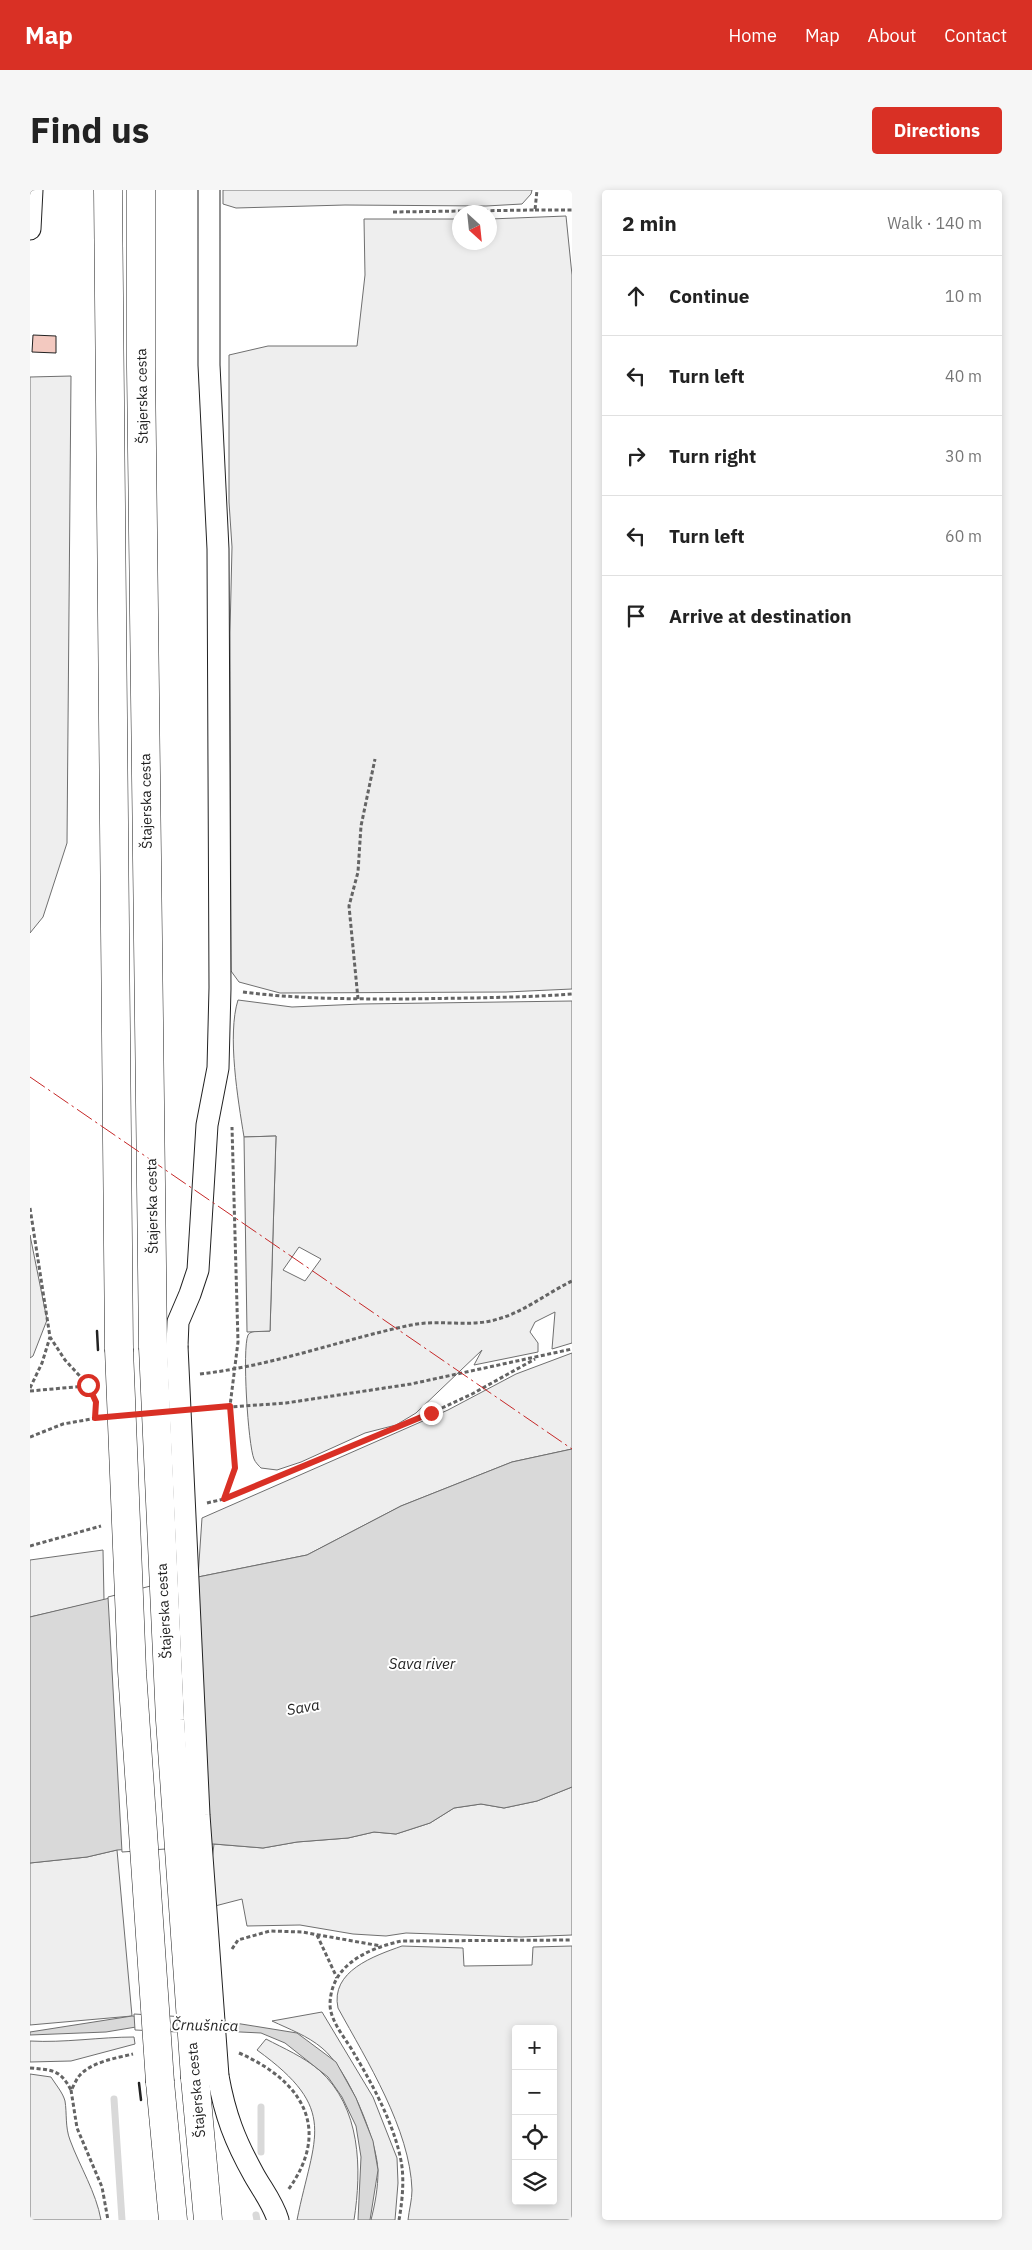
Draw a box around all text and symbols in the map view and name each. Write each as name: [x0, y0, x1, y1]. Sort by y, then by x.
text: Map: [25, 19, 73, 51]
text: Home: [729, 24, 777, 47]
text: Map: [805, 24, 840, 47]
text: About: [868, 24, 916, 47]
text: Contact: [944, 24, 1007, 47]
text: Find us: [30, 107, 149, 153]
button: Directions: [872, 107, 1002, 154]
north arrow: [452, 205, 497, 250]
text: 2 min: [622, 209, 677, 237]
text: Walk · 140 m: [887, 213, 982, 233]
icon: ahead: [622, 282, 650, 310]
text: Continue: [669, 284, 749, 308]
text: 10 m: [945, 286, 982, 306]
street label: Štajerska cesta: [131, 348, 152, 444]
icon: left: [622, 362, 650, 390]
text: Turn left: [669, 364, 745, 388]
text: 40 m: [945, 366, 982, 386]
icon: right: [622, 442, 650, 470]
text: Turn right: [669, 444, 756, 468]
text: 30 m: [945, 446, 982, 466]
icon: left: [622, 522, 650, 550]
text: Turn left: [669, 524, 745, 548]
text: 60 m: [945, 526, 982, 546]
icon: arrive: [622, 602, 650, 630]
text: Arrive at destination: [669, 604, 852, 628]
street label: Štajerska cesta: [135, 753, 156, 849]
street label: Štajerska cesta: [141, 1158, 162, 1254]
route start: [77, 1374, 100, 1397]
route end: [420, 1402, 443, 1425]
street label: Štajerska cesta: [151, 1562, 175, 1659]
water label: Sava river: [389, 1654, 456, 1673]
water label: Sava: [285, 1695, 321, 1719]
water label: Črnušnica: [171, 2015, 239, 2035]
map controls: [512, 2025, 557, 2205]
button: +: [512, 2025, 557, 2070]
street label: Štajerska cesta: [182, 2041, 209, 2138]
button: −: [512, 2070, 557, 2115]
button: locate: [512, 2115, 557, 2160]
button: layers: [512, 2160, 557, 2205]

